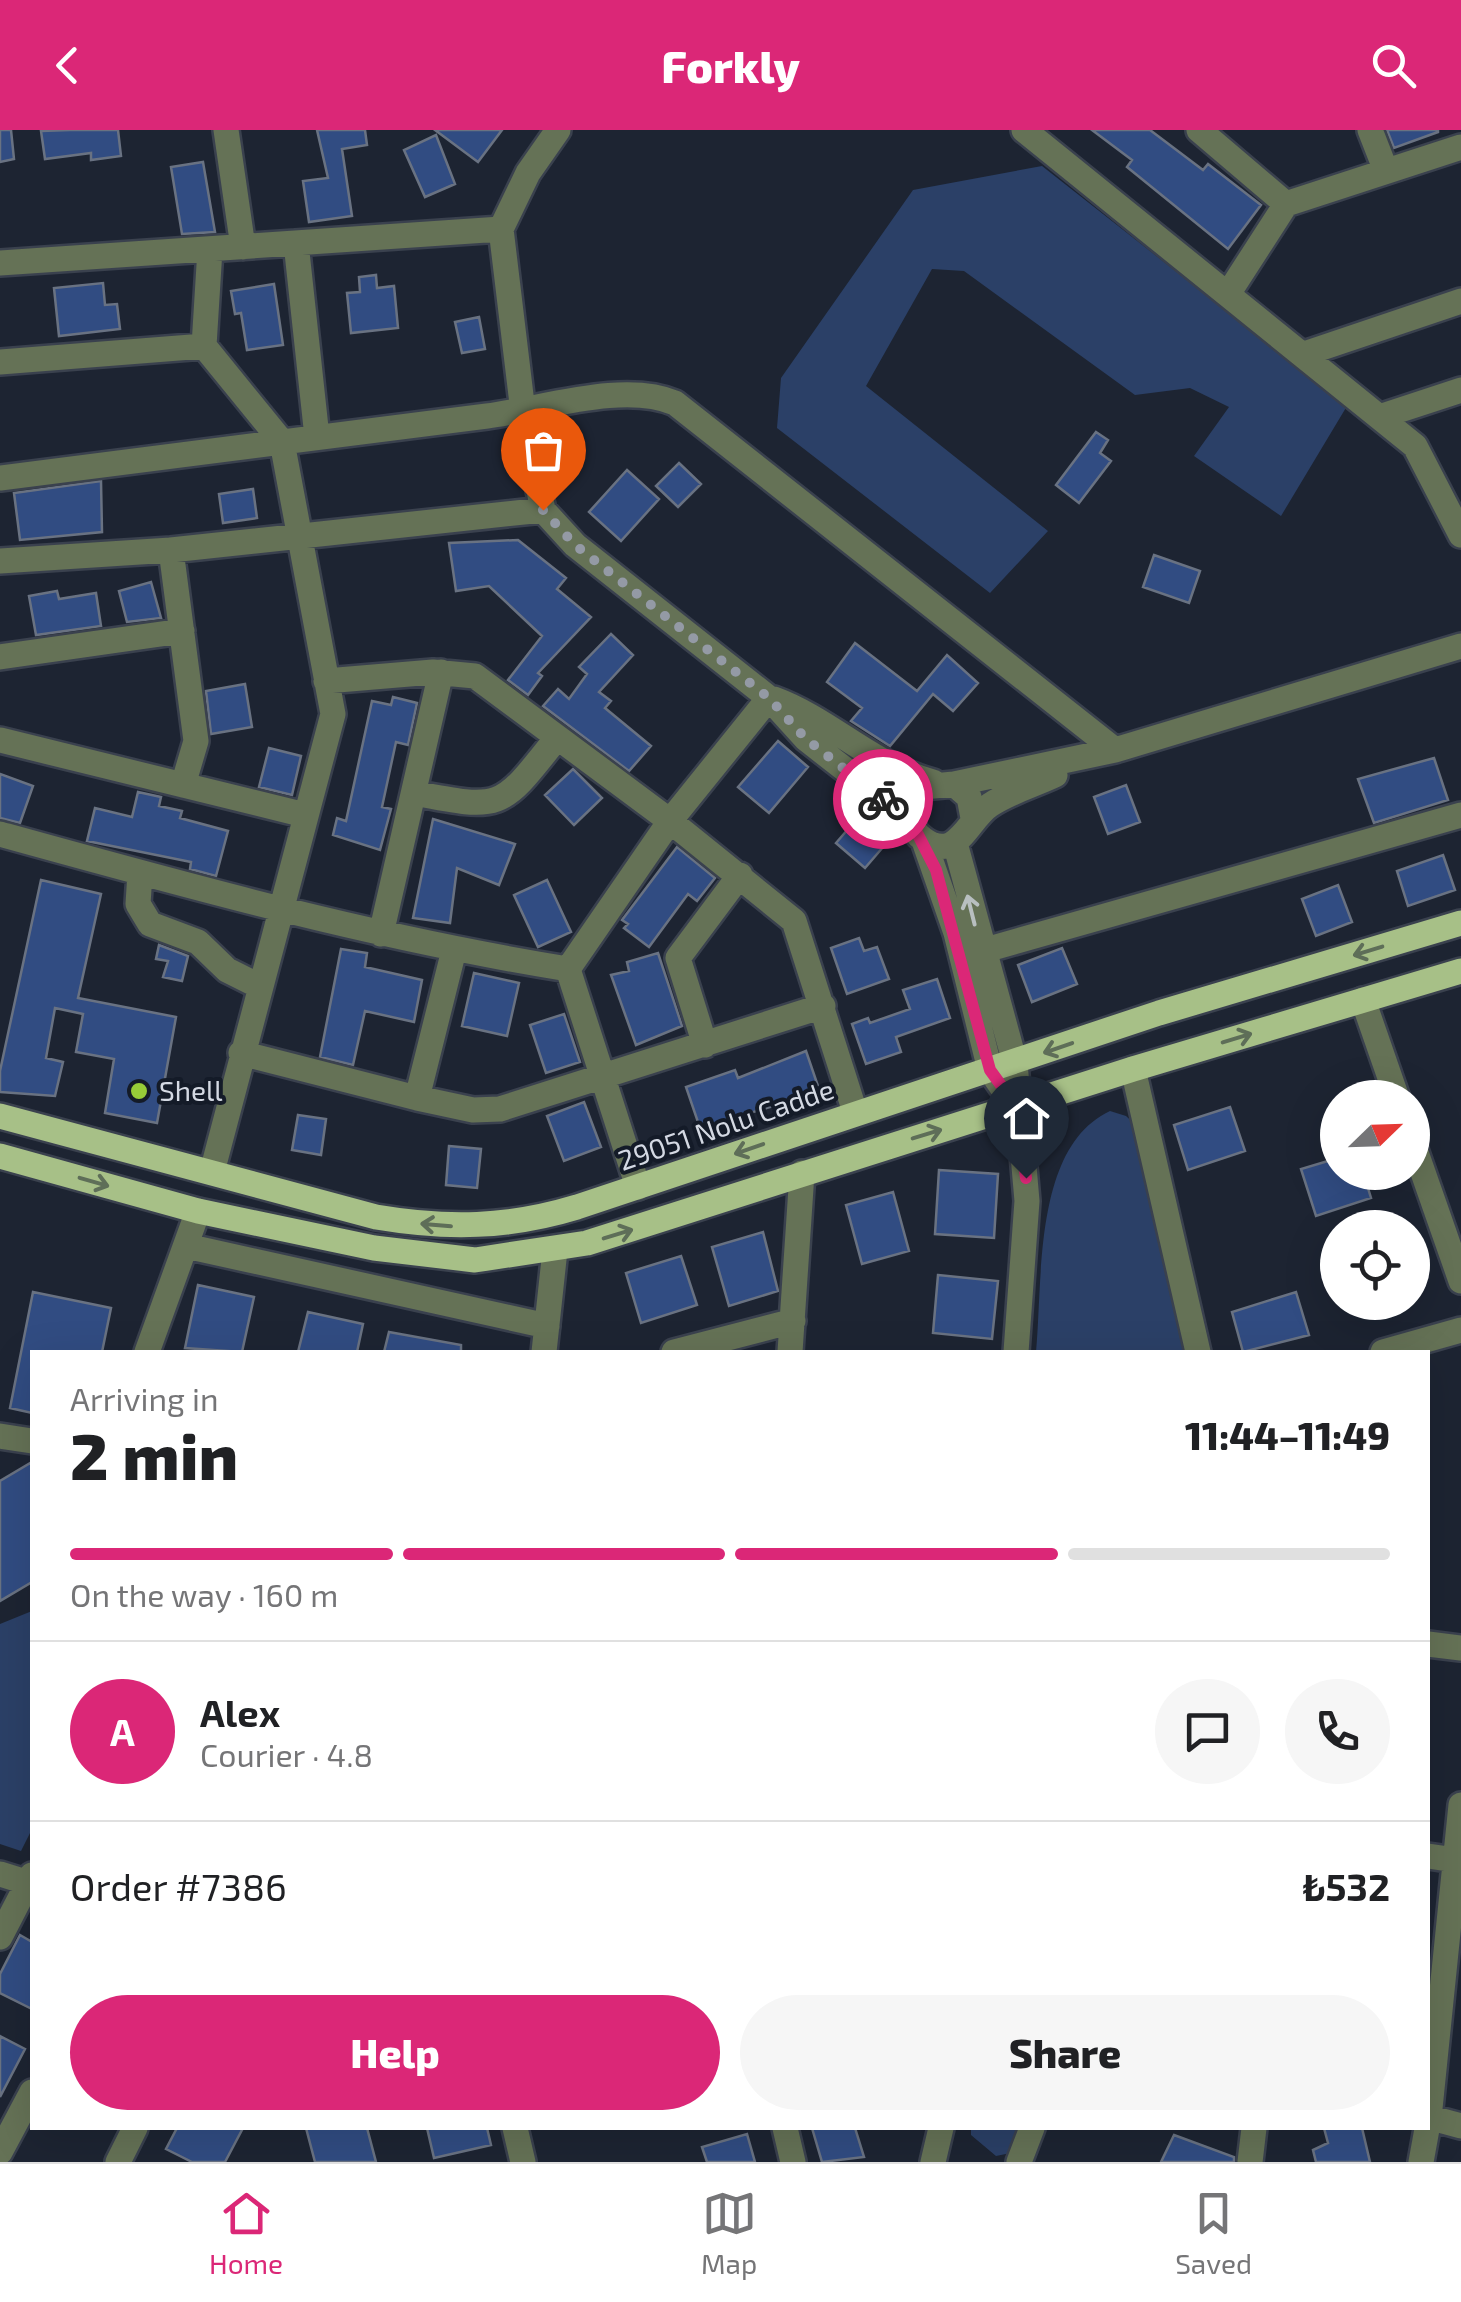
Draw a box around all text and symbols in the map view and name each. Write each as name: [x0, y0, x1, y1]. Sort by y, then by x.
icon: back: [40, 38, 95, 93]
text: Forkly: [661, 38, 800, 92]
icon: search: [1366, 38, 1421, 93]
pin: [501, 408, 586, 511]
icon: bag: [516, 423, 571, 478]
courier: [833, 749, 933, 849]
icon: bike: [856, 772, 911, 827]
one-way arrow: [961, 895, 980, 926]
one-way arrow: [1352, 943, 1384, 961]
one-way arrow: [1221, 1028, 1253, 1046]
one-way arrow: [1043, 1040, 1074, 1058]
street label: 29051 Nolu Cadde: [613, 1071, 838, 1177]
place label: Shell: [159, 1073, 223, 1107]
pin: [984, 1076, 1069, 1179]
marker: Shell: [128, 1080, 150, 1102]
north arrow: [1320, 1080, 1430, 1190]
map controls: [1320, 1080, 1430, 1320]
icon: home: [999, 1091, 1054, 1146]
one-way arrow: [911, 1124, 942, 1142]
one-way arrow: [734, 1141, 765, 1159]
one-way arrow: [78, 1174, 109, 1193]
button: locate: [1320, 1210, 1430, 1320]
one-way arrow: [420, 1216, 452, 1235]
one-way arrow: [601, 1224, 633, 1242]
text: Arriving in: [70, 1379, 219, 1417]
text: 11:44–11:49: [1185, 1412, 1390, 1458]
text: 2 min: [70, 1415, 238, 1493]
text: On the way · 160 m: [70, 1575, 338, 1613]
button: chat: [1155, 1679, 1260, 1784]
button: phone: [1285, 1679, 1390, 1784]
text: Alex: [200, 1689, 280, 1735]
text: A: [110, 1708, 135, 1754]
text: Courier · 4.8: [200, 1735, 373, 1773]
text: Order #7386: [70, 1863, 287, 1909]
text: ₺532: [1303, 1863, 1390, 1909]
button: Help: [70, 1995, 720, 2110]
button: Share: [740, 1995, 1390, 2110]
tab: Home: [209, 2186, 283, 2280]
tab: Map: [701, 2186, 757, 2280]
tab: Saved: [1175, 2186, 1252, 2280]

